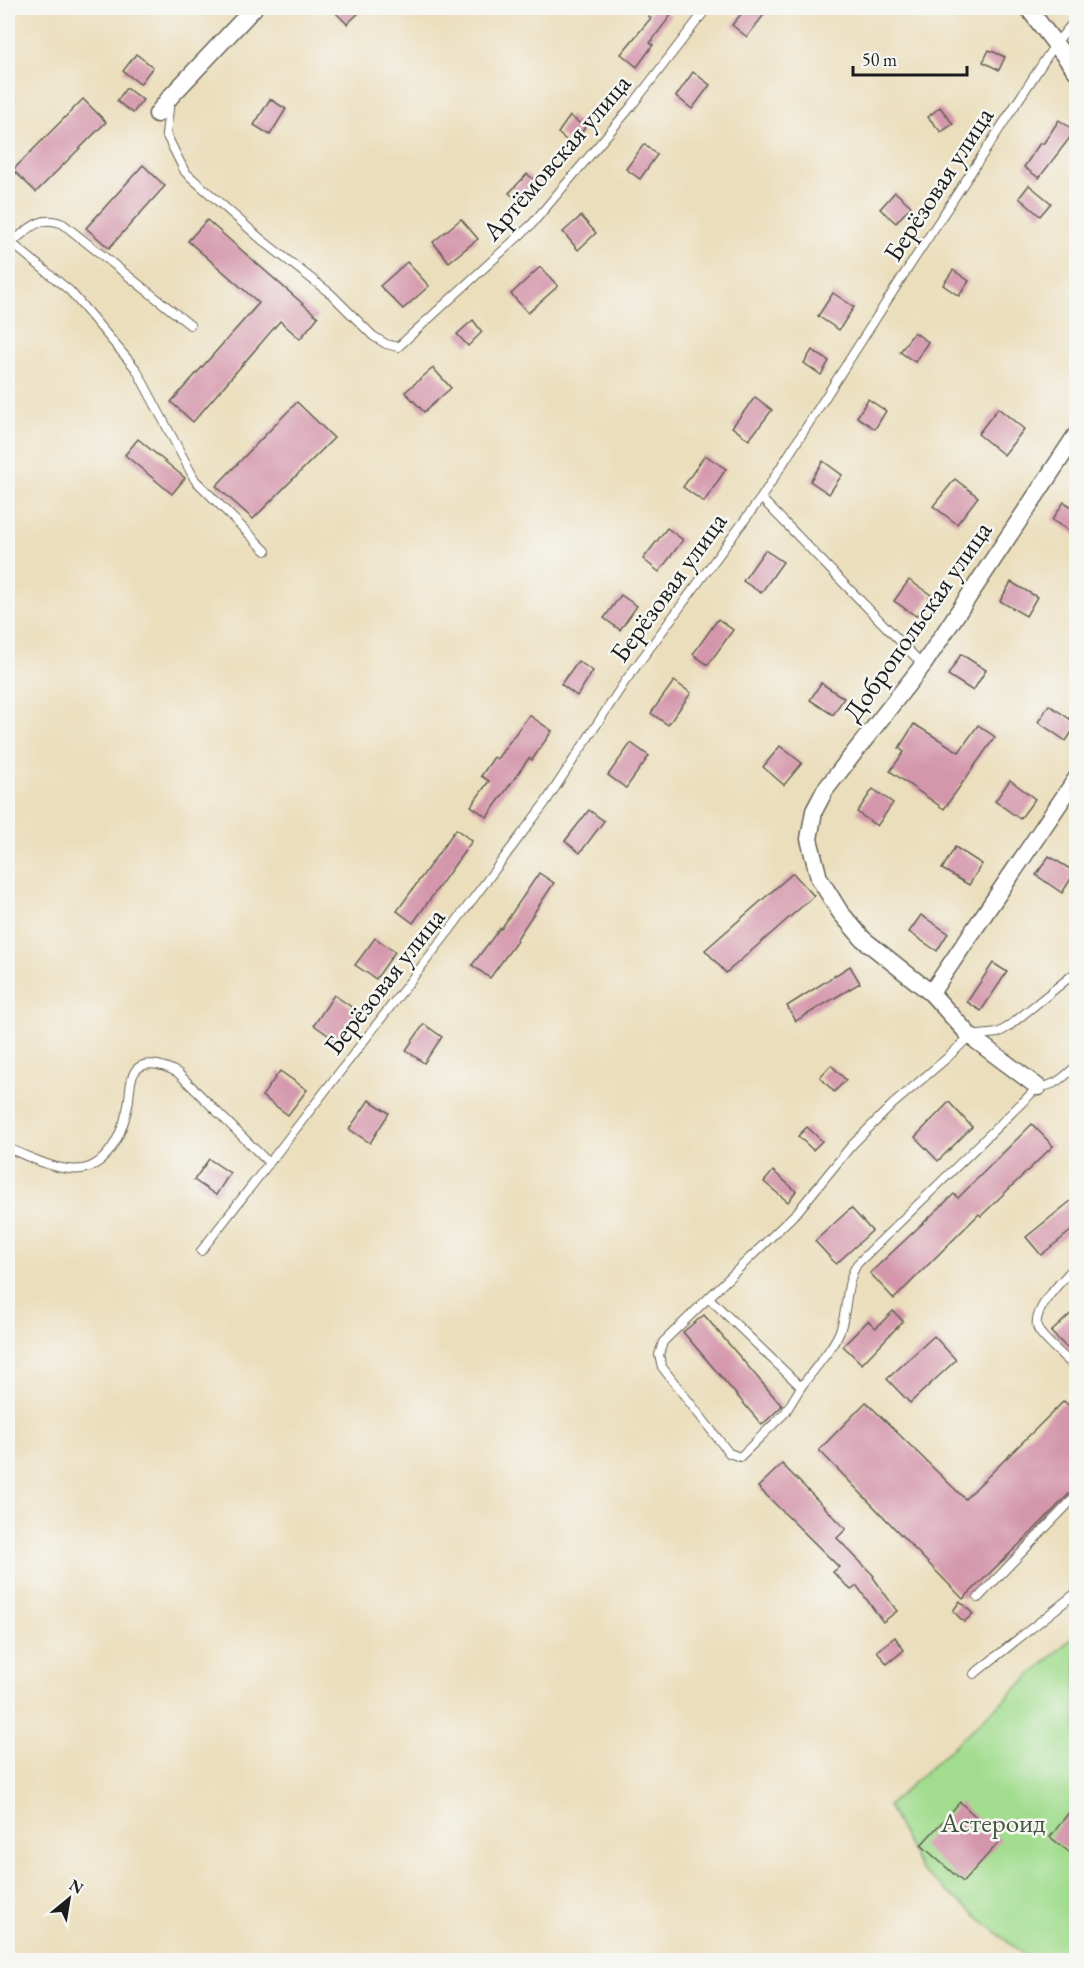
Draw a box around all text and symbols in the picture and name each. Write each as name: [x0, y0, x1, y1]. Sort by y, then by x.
scale bar: [853, 39, 967, 77]
text: 50 m: [862, 48, 897, 71]
street label: Артёмовская улица: [473, 66, 638, 249]
street label: Берёзовая улица: [875, 100, 1001, 268]
street label: Берёзовая улица: [602, 505, 734, 669]
street label: Добропольская улица: [835, 514, 999, 728]
street label: Берёзовая улица: [316, 900, 453, 1062]
park label: Астероид: [939, 1805, 1046, 1840]
north arrow: [39, 1869, 99, 1929]
text: N: [65, 1874, 87, 1899]

